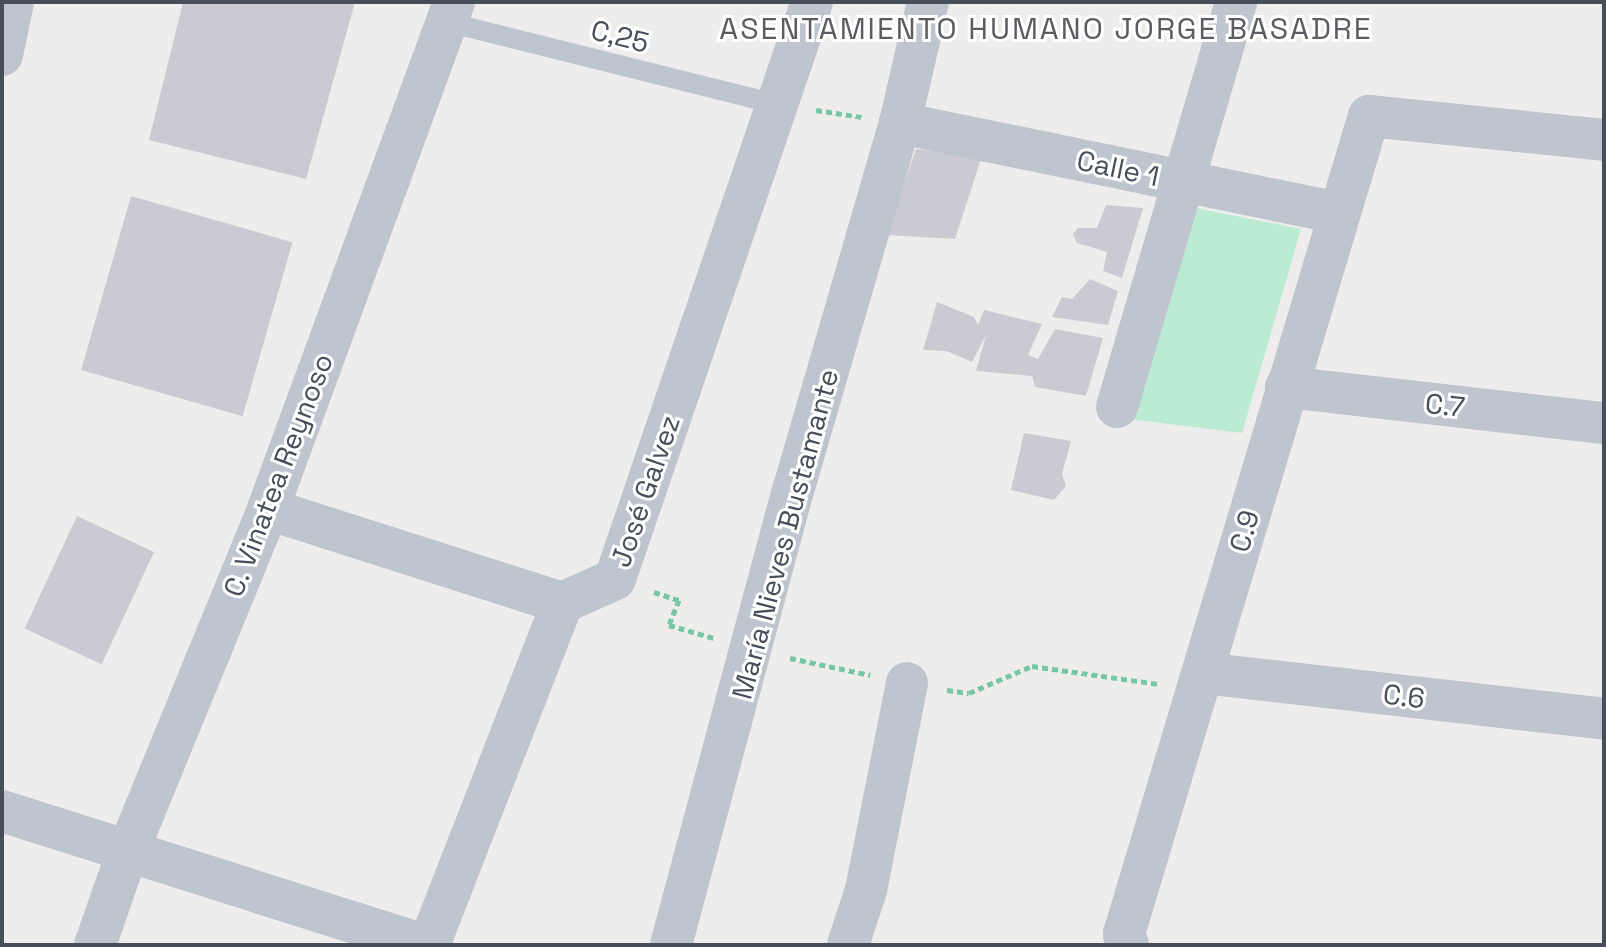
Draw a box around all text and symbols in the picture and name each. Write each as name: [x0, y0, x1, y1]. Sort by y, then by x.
district label: ASENTAMIENTO HUMANO JORGE BASADRE: [719, 11, 1373, 47]
street label: C,25: [587, 13, 653, 59]
street label: Calle 1: [1074, 143, 1162, 193]
street label: C. Vinatea Reynoso: [216, 348, 340, 602]
street label: María Nieves Bustamante: [725, 365, 845, 703]
street label: C.7: [1423, 386, 1467, 424]
street label: José Galvez: [603, 411, 687, 571]
street label: C.9: [1222, 506, 1266, 556]
street label: C.6: [1381, 677, 1427, 715]

